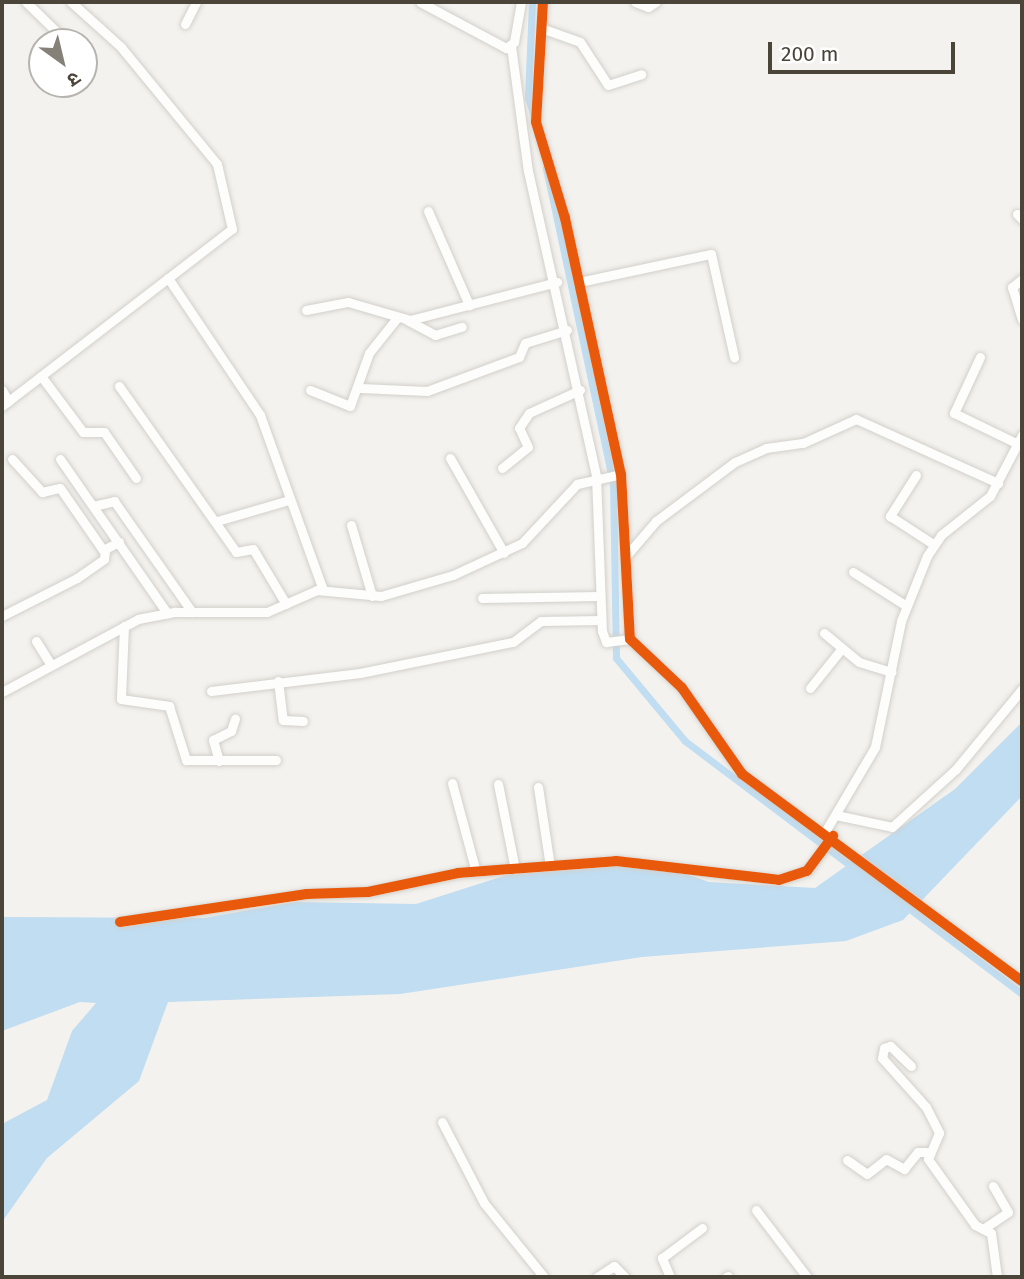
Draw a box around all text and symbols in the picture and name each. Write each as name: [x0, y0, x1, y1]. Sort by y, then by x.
north arrow: [28, 28, 98, 98]
scale bar: [772, 28, 959, 72]
text: 200 m: [781, 41, 838, 67]
text: उ: [63, 67, 85, 92]

